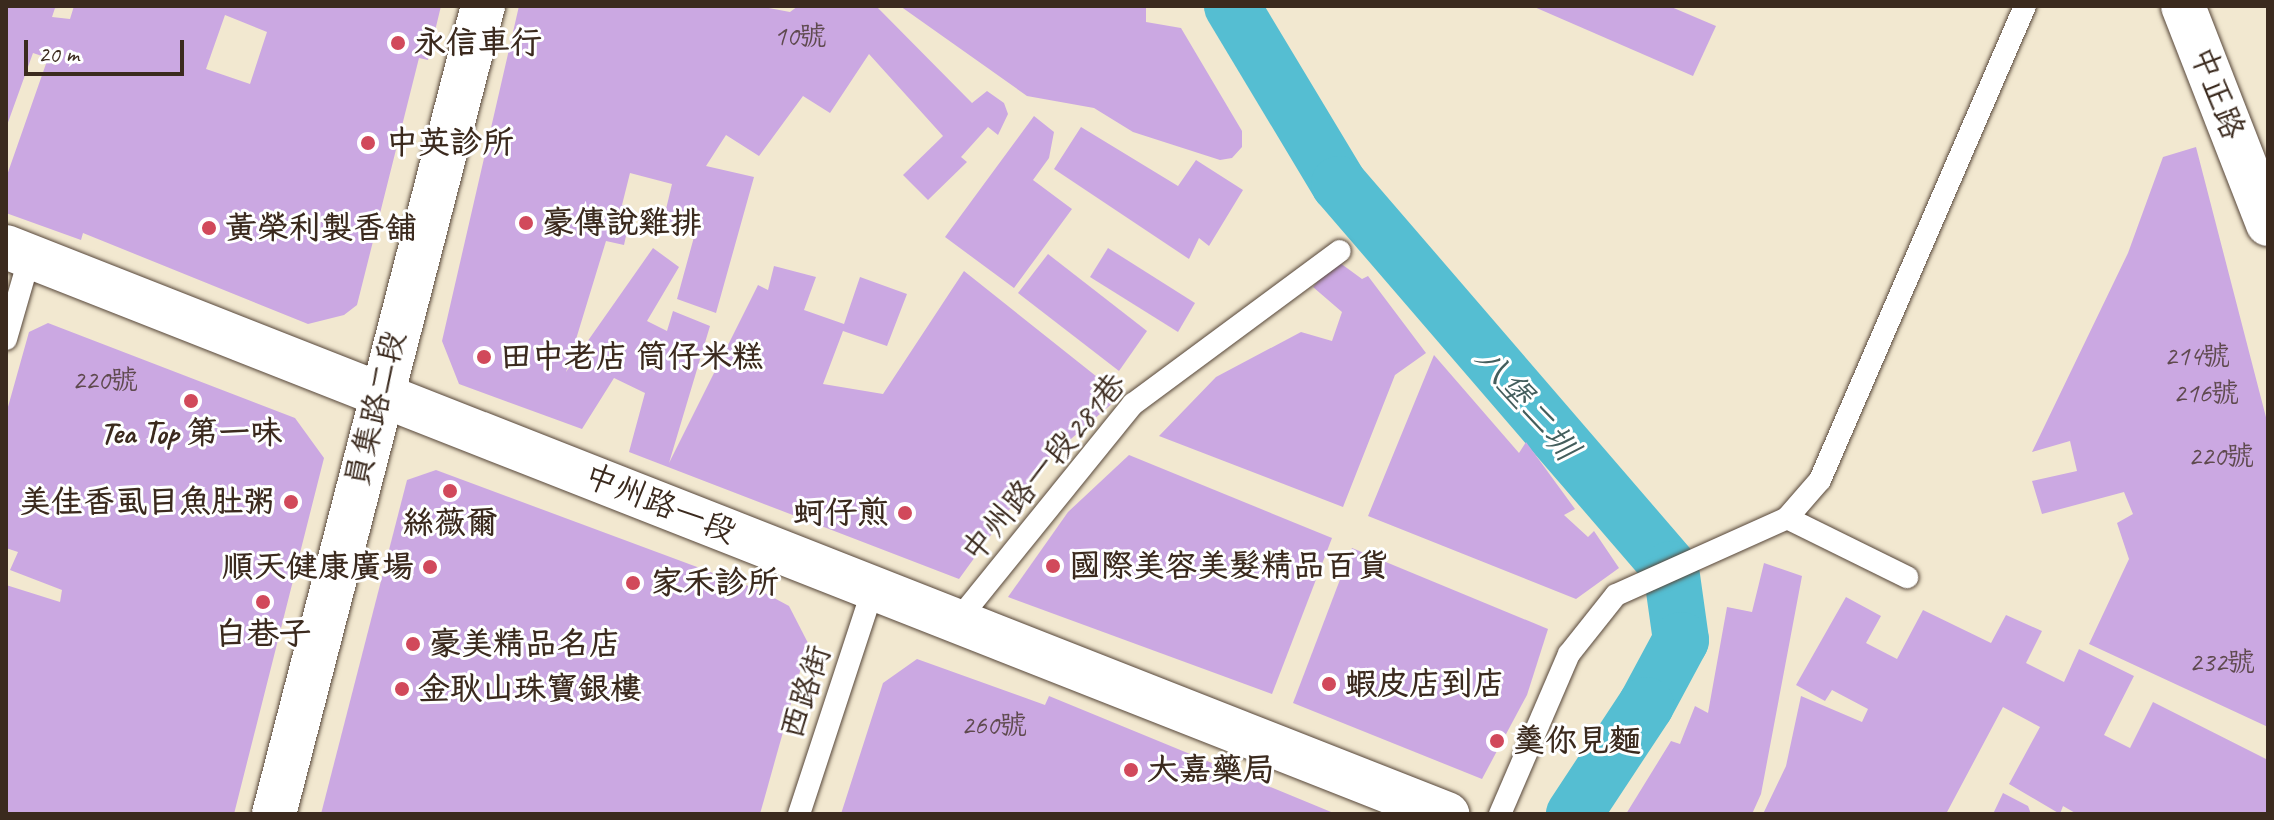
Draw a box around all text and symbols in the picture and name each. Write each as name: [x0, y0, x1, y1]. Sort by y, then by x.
house number: 10號: [773, 19, 827, 53]
scale bar: [28, 24, 188, 74]
place label: 永信車行: [414, 24, 542, 62]
marker: 永信車行: [389, 34, 407, 52]
text: 20 m: [38, 39, 79, 69]
street label: 中正路: [2182, 41, 2252, 145]
place label: 中英診所: [386, 124, 514, 162]
marker: 中英診所: [357, 132, 379, 154]
place label: 豪傳說雞排: [542, 204, 702, 242]
place label: 黃榮利製香舖: [225, 209, 417, 247]
marker: 豪傳說雞排: [517, 214, 535, 232]
marker: 黃榮利製香舖: [200, 219, 218, 237]
street label: 員集路二段: [338, 327, 414, 491]
place label: 田中老店 筒仔米糕: [500, 338, 764, 376]
water label: 八堡二圳: [1467, 338, 1587, 468]
house number: 214號: [2164, 339, 2230, 373]
marker: 田中老店 筒仔米糕: [475, 348, 493, 366]
house number: 220號: [72, 363, 138, 397]
street label: 中州路一段281巷: [954, 366, 1134, 570]
house number: 216號: [2173, 376, 2239, 410]
marker: Tea Top 第一味: [182, 392, 200, 410]
place label: Tea Top 第一味: [100, 414, 282, 452]
house number: 220號: [2188, 439, 2254, 473]
street label: 中州路一段: [579, 456, 741, 552]
marker: 絲薇爾: [441, 482, 459, 500]
place label: 美佳香虱目魚肚粥: [19, 483, 275, 521]
marker: 美佳香虱目魚肚粥: [282, 493, 300, 511]
place label: 蚵仔煎: [793, 494, 889, 532]
place label: 絲薇爾: [402, 504, 498, 542]
marker: 蚵仔煎: [896, 504, 914, 522]
place label: 國際美容美髮精品百貨: [1069, 547, 1389, 585]
place label: 順天健康廣場: [222, 548, 414, 586]
marker: 國際美容美髮精品百貨: [1044, 557, 1062, 575]
marker: 順天健康廣場: [421, 558, 439, 576]
place label: 家禾診所: [651, 564, 779, 602]
marker: 家禾診所: [622, 572, 644, 594]
marker: 白巷子: [254, 593, 272, 611]
place label: 白巷子: [215, 615, 311, 653]
place label: 豪美精品名店: [429, 625, 621, 663]
marker: 豪美精品名店: [404, 635, 422, 653]
street label: 西路街: [773, 640, 839, 744]
house number: 232號: [2189, 645, 2255, 679]
place label: 蝦皮店到店: [1345, 665, 1505, 703]
place label: 金耿山珠寶銀樓: [418, 670, 642, 708]
marker: 蝦皮店到店: [1320, 675, 1338, 693]
marker: 金耿山珠寶銀樓: [393, 680, 411, 698]
house number: 260號: [961, 708, 1027, 742]
place label: 羹你見麵: [1513, 722, 1641, 760]
marker: 羹你見麵: [1488, 732, 1506, 750]
place label: 大嘉藥局: [1147, 751, 1275, 789]
marker: 大嘉藥局: [1122, 761, 1140, 779]

